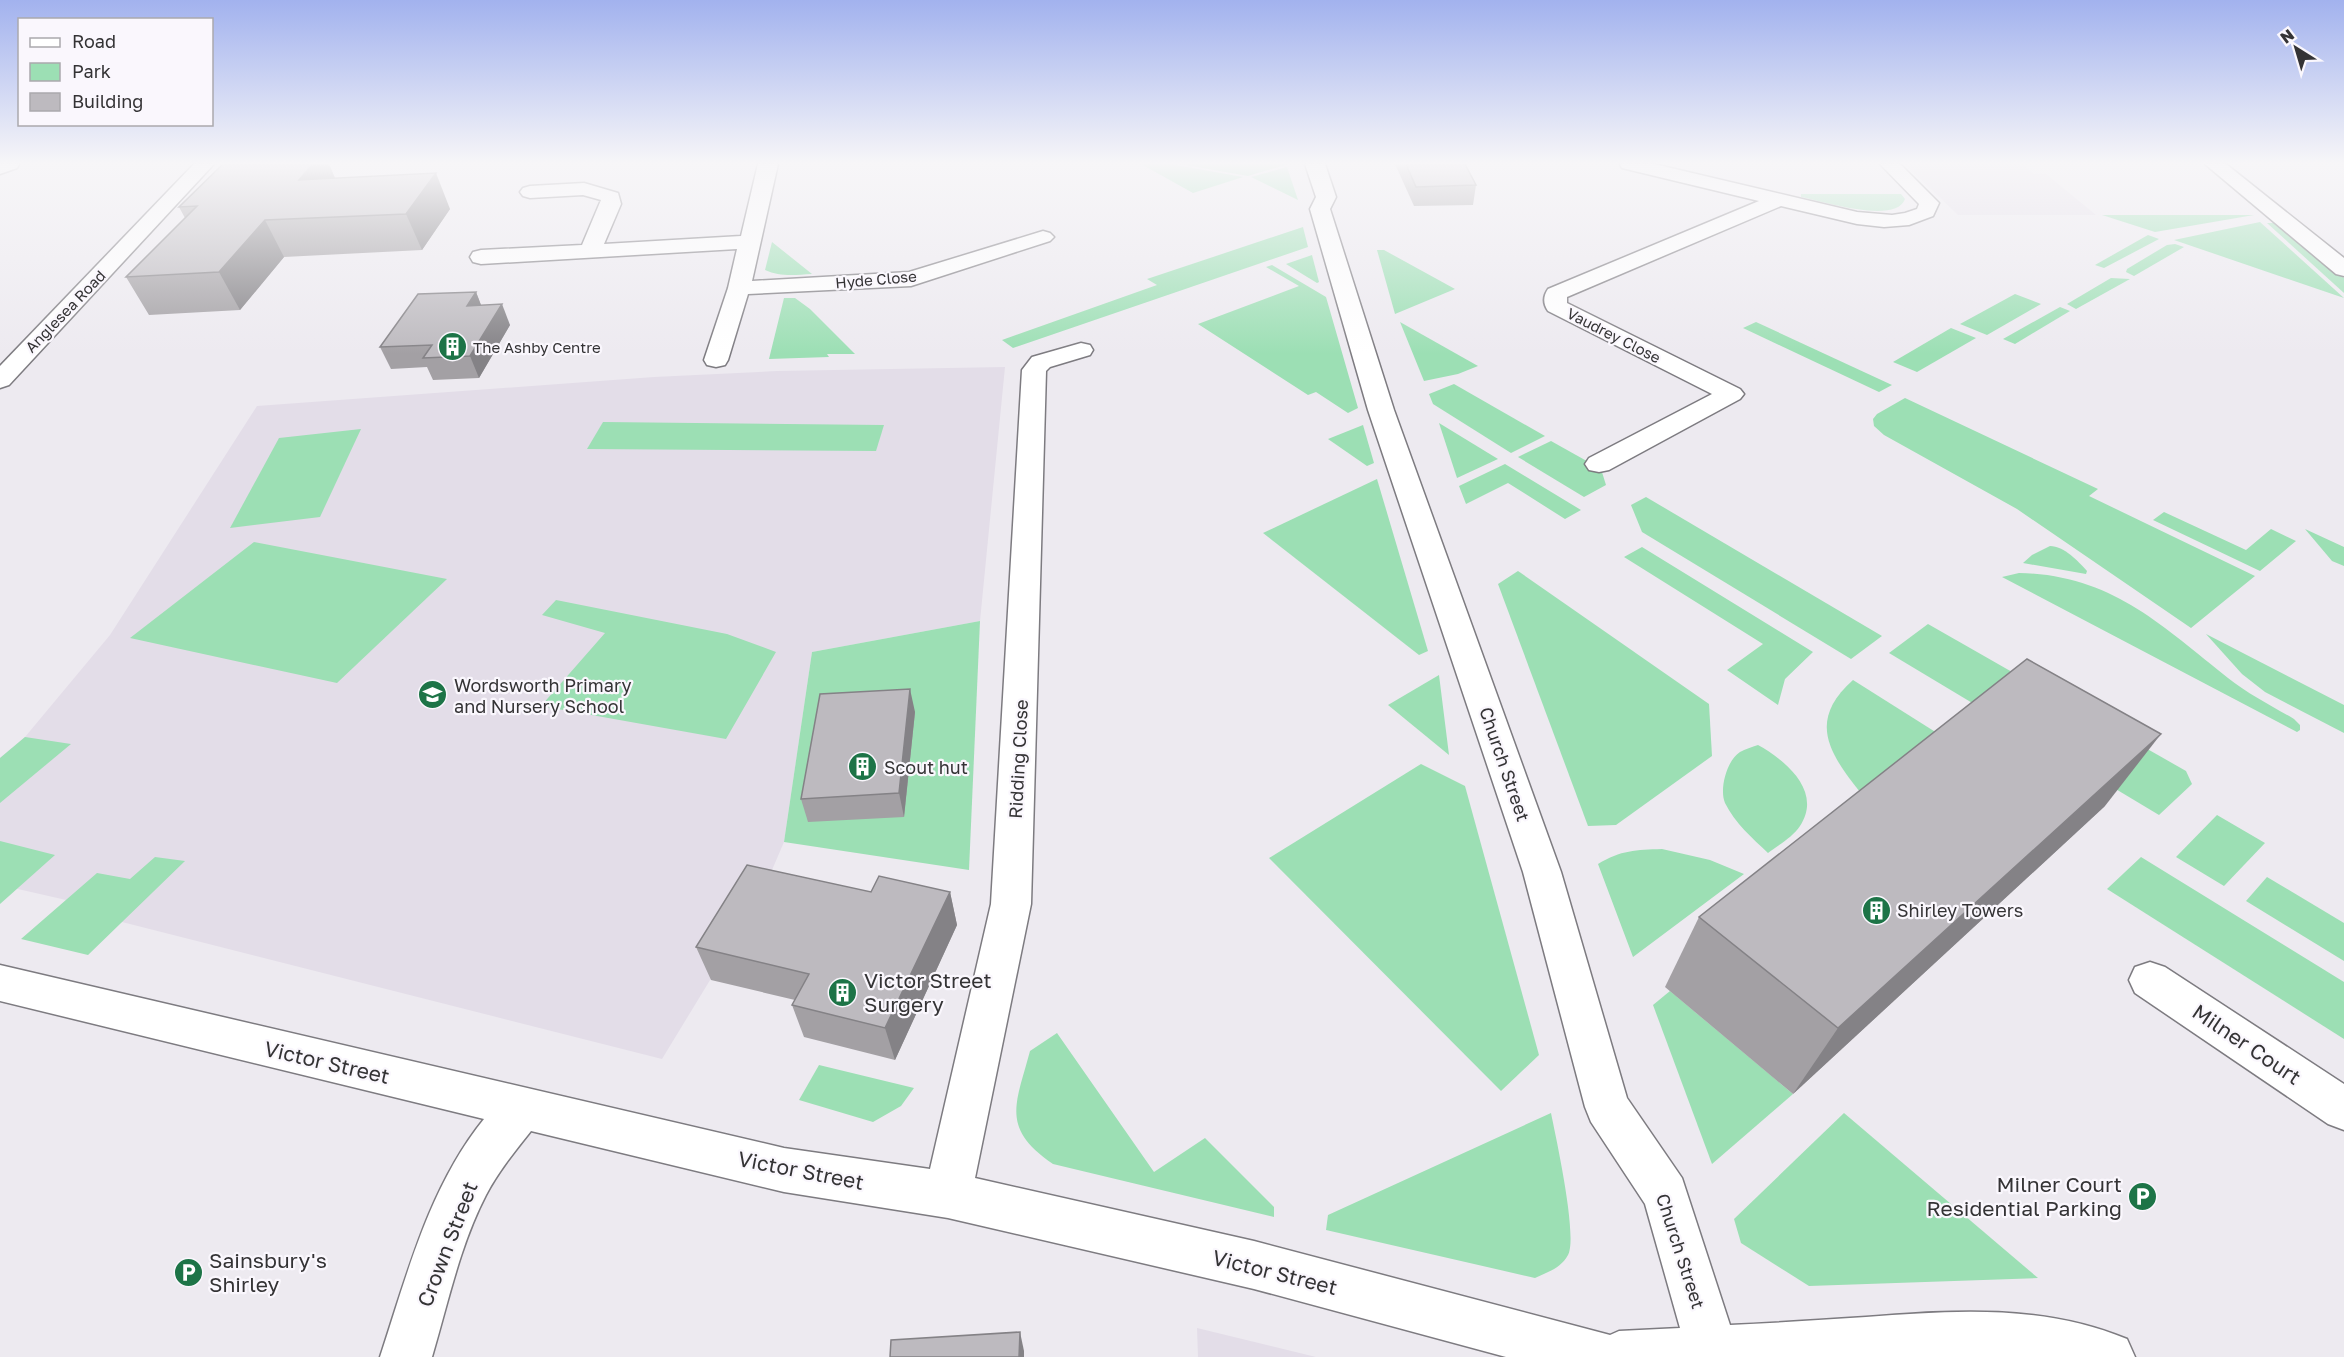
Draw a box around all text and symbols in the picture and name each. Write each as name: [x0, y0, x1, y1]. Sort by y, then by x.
legend: [18, 18, 213, 126]
north arrow: [2266, 18, 2326, 78]
text: N: [2276, 24, 2298, 48]
text: Road: [72, 30, 116, 52]
text: Park: [72, 60, 111, 82]
text: Building: [72, 90, 143, 112]
street label: Anglesea Road: [21, 266, 109, 356]
street label: Hyde Close: [835, 266, 918, 292]
street label: Vaudrey Close: [1564, 304, 1664, 366]
building icon: The Ashby Centre: [436, 331, 468, 363]
place label: The Ashby Centre: [473, 338, 601, 356]
place label: Wordsworth Primary and Nursery School: [454, 674, 632, 717]
school or university icon: Wordsworth Primary and Nursery School: [417, 679, 449, 711]
street label: Ridding Close: [1004, 699, 1032, 819]
street label: Church Street: [1475, 704, 1535, 824]
building icon: Scout hut: [847, 751, 879, 783]
place label: Scout hut: [884, 756, 968, 778]
building icon: Shirley Towers: [1860, 894, 1892, 926]
place label: Shirley Towers: [1897, 899, 2023, 921]
place label: Victor Street Surgery: [864, 967, 992, 1017]
building icon: Victor Street Surgery: [827, 976, 859, 1008]
street label: Milner Court: [2188, 998, 2306, 1090]
street label: Victor Street: [262, 1035, 392, 1089]
street label: Victor Street: [736, 1145, 866, 1195]
place label: Milner Court Residential Parking: [1926, 1171, 2122, 1221]
street label: Crown Street: [411, 1178, 483, 1310]
parking icon: Milner Court Residential Parking: [2127, 1180, 2159, 1212]
street label: Church Street: [1652, 1191, 1710, 1311]
street label: Victor Street: [1210, 1244, 1340, 1300]
place label: Sainsbury's Shirley: [209, 1247, 327, 1297]
parking icon: Sainsbury's Shirley: [172, 1256, 204, 1288]

